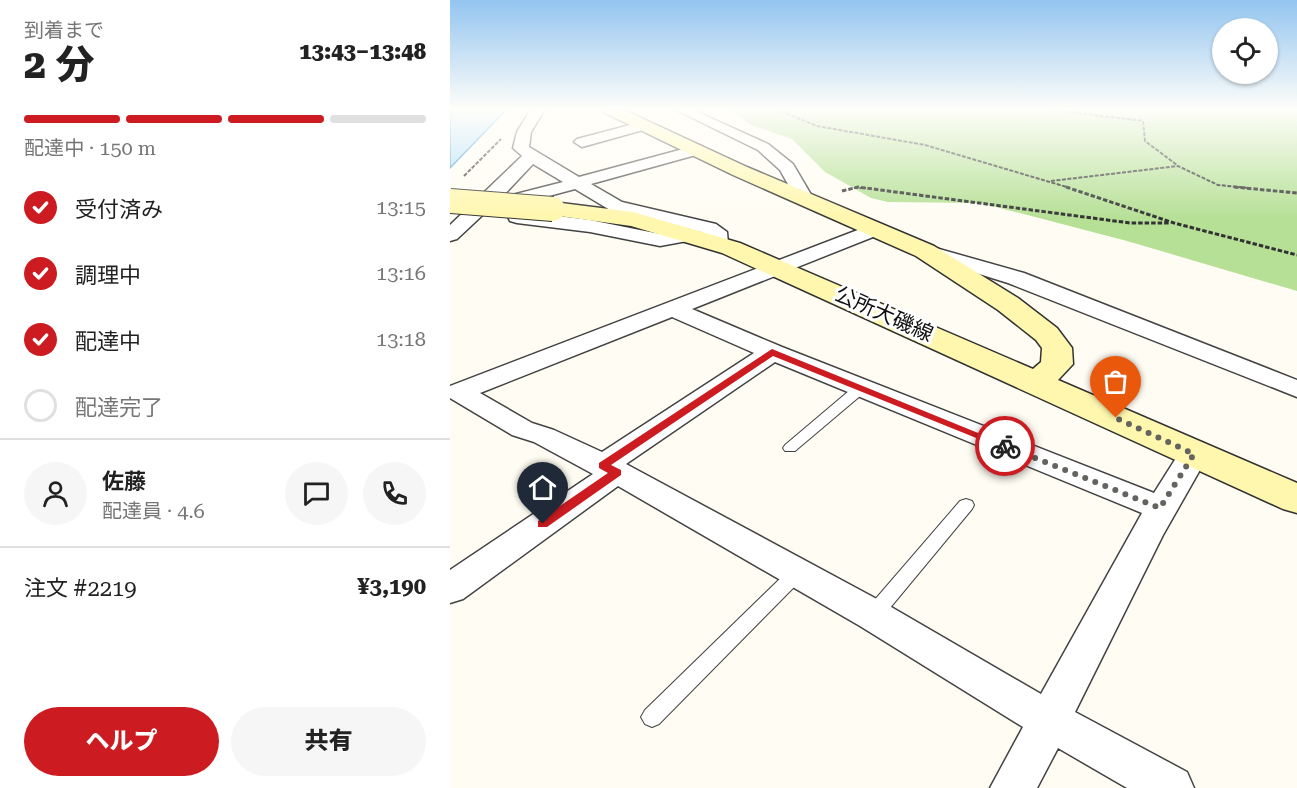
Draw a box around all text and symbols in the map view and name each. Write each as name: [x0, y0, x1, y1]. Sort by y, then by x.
text: 到着まで: [24, 18, 104, 42]
map controls: [1212, 18, 1278, 84]
button: locate: [1212, 18, 1278, 84]
text: 13:43–13:48: [299, 39, 426, 64]
text: 2 分: [24, 42, 95, 88]
text: 配達中 · 150 m: [24, 136, 156, 160]
icon: check: [24, 191, 57, 224]
text: 13:15: [376, 195, 426, 219]
text: 受付済み: [75, 197, 163, 222]
icon: check: [24, 257, 57, 290]
text: 13:16: [376, 261, 426, 285]
text: 調理中: [75, 263, 141, 288]
street label: 公所大磯線: [831, 282, 937, 346]
icon: check: [24, 323, 57, 356]
text: 13:18: [376, 327, 426, 351]
text: 配達中: [75, 329, 141, 354]
pin: [1090, 356, 1141, 418]
icon: bag: [1099, 365, 1132, 398]
text: 配達完了: [75, 395, 163, 420]
courier: [975, 416, 1035, 476]
icon: bike: [989, 430, 1022, 463]
button: person: [24, 462, 87, 525]
button: chat: [285, 462, 348, 525]
button: phone: [363, 462, 426, 525]
pin: [517, 462, 568, 524]
text: 佐藤: [102, 469, 146, 494]
icon: home: [526, 471, 559, 504]
text: 配達員 · 4.6: [102, 499, 205, 523]
text: ¥3,190: [357, 574, 426, 599]
text: 注文 #2219: [24, 576, 137, 601]
button: ヘルプ: [24, 707, 219, 776]
button: 共有: [231, 707, 426, 776]

